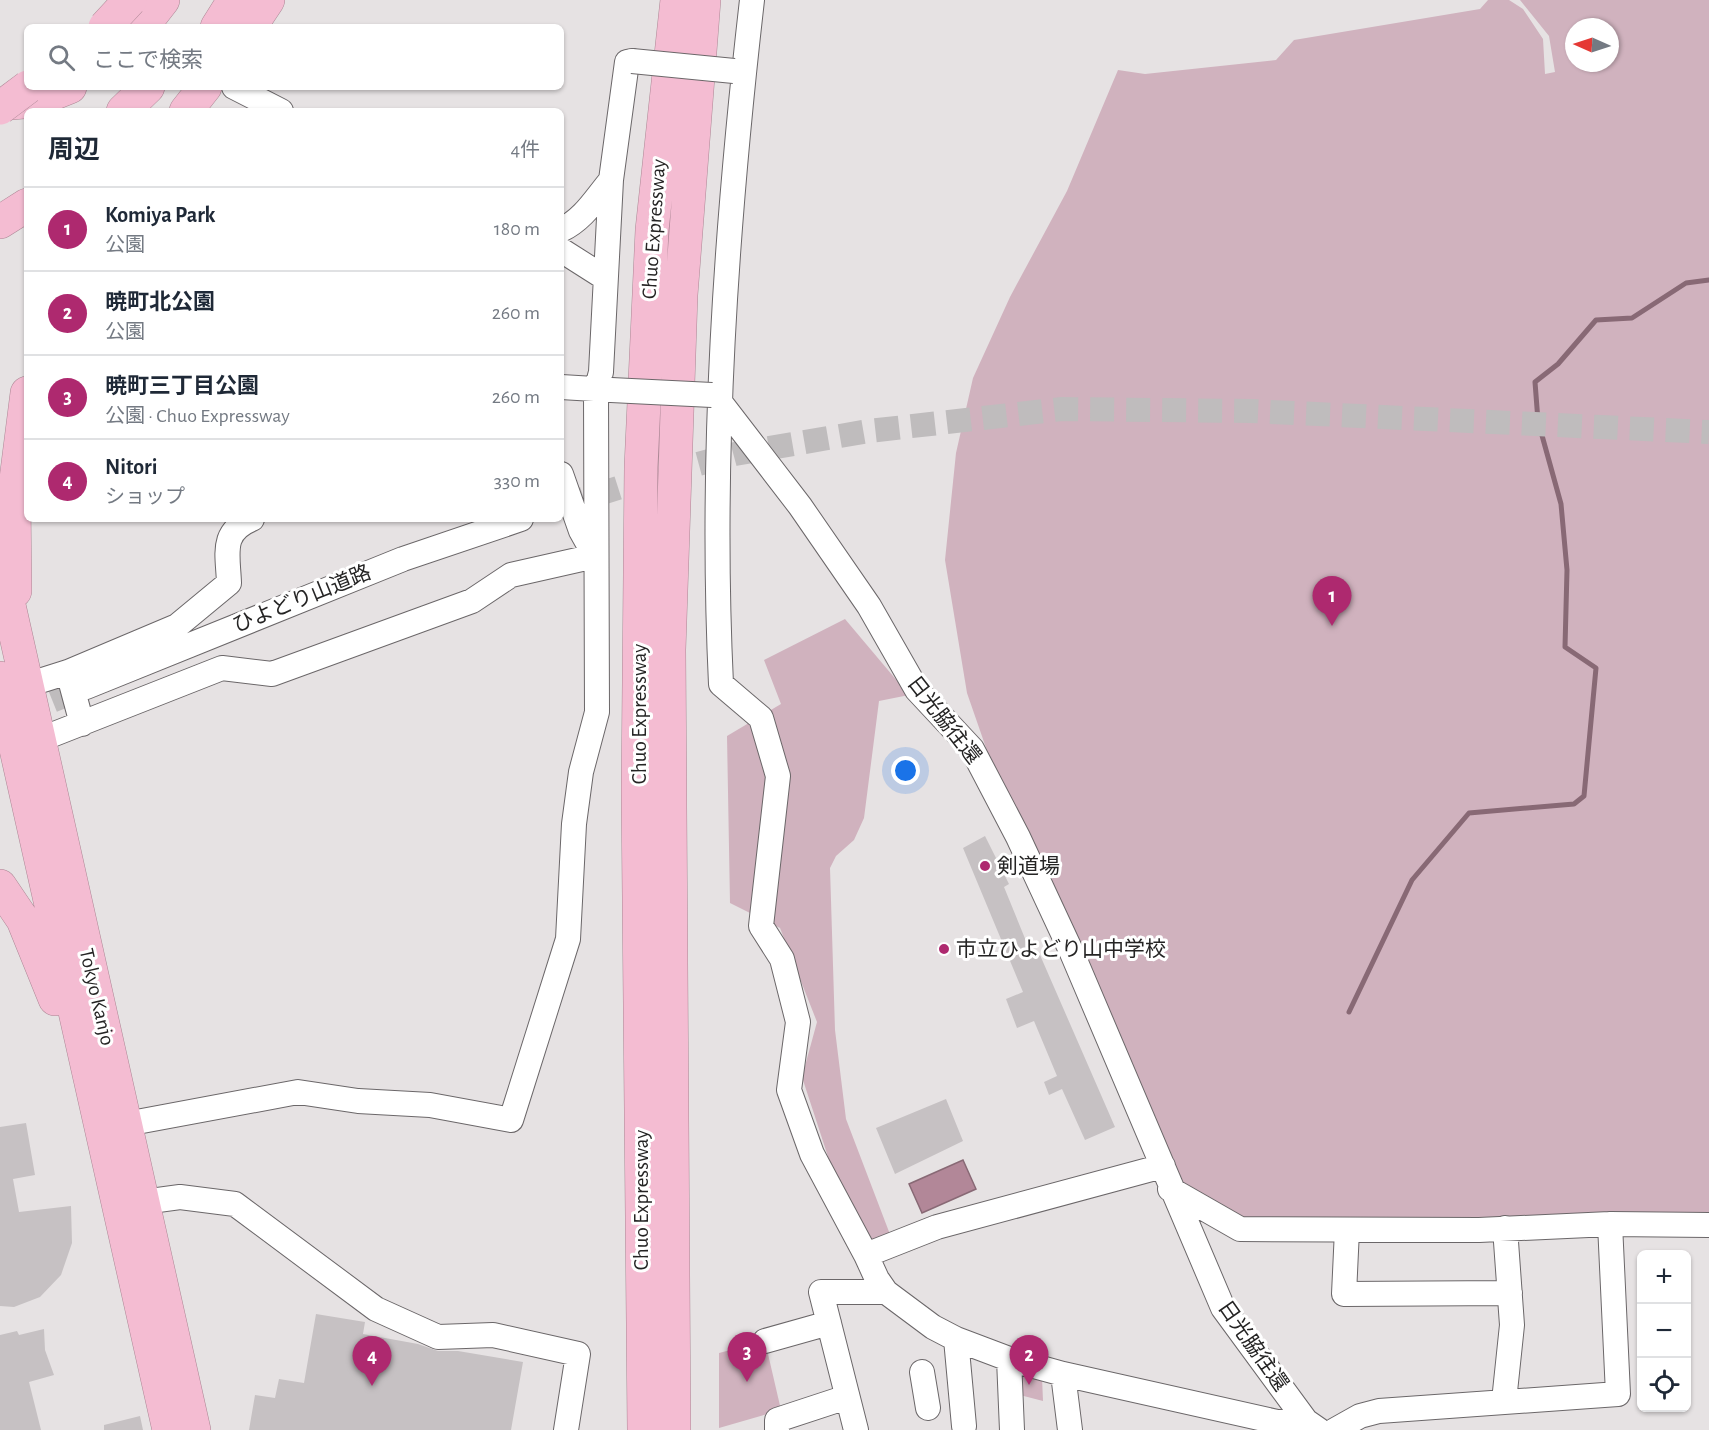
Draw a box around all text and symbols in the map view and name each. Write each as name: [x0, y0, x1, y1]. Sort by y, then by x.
north arrow: [1565, 18, 1619, 72]
search box: [24, 24, 564, 90]
icon: search: [45, 41, 78, 74]
text: ここで検索: [93, 49, 203, 71]
text: 周辺: [48, 137, 100, 163]
text: 4件: [510, 140, 540, 160]
street label: Chuo Expressway: [639, 158, 669, 300]
text: Komiya Park: [105, 204, 216, 226]
text: 1: [64, 219, 71, 239]
text: 180 m: [494, 219, 540, 239]
text: 公園: [105, 235, 145, 255]
text: 暁町北公園: [105, 291, 215, 313]
text: 2: [63, 303, 72, 323]
text: 260 m: [492, 303, 540, 323]
text: 公園: [105, 322, 145, 342]
text: 暁町三丁目公園: [105, 375, 259, 397]
text: 3: [63, 387, 72, 407]
text: 260 m: [492, 387, 540, 407]
text: 公園 · Chuo Expressway: [105, 406, 290, 426]
text: Nitori: [105, 456, 157, 478]
text: 4: [62, 471, 73, 491]
text: 330 m: [494, 471, 540, 491]
text: ショップ: [105, 487, 185, 507]
street label: ひよどり山道路: [230, 561, 374, 636]
pin: 1: [1312, 576, 1352, 626]
street label: Chuo Expressway: [629, 644, 650, 784]
street label: 日光脇往還: [903, 672, 985, 768]
your location: [891, 756, 920, 785]
place label: 剣道場: [997, 855, 1060, 877]
marker: 剣道場: [978, 859, 992, 873]
place label: 市立ひよどり山中学校: [956, 938, 1166, 960]
marker: 市立ひよどり山中学校: [937, 942, 951, 956]
street label: Tokyo Kanjo: [76, 947, 118, 1047]
street label: Chuo Expressway: [631, 1130, 652, 1270]
map controls: [1637, 1250, 1691, 1412]
button: +: [1637, 1250, 1691, 1304]
street label: 日光脇往還: [1214, 1296, 1293, 1395]
button: −: [1637, 1304, 1691, 1358]
pin: 3: [728, 1332, 766, 1382]
pin: 4: [352, 1336, 392, 1386]
pin: 2: [1010, 1336, 1048, 1385]
button: locate: [1637, 1358, 1691, 1412]

